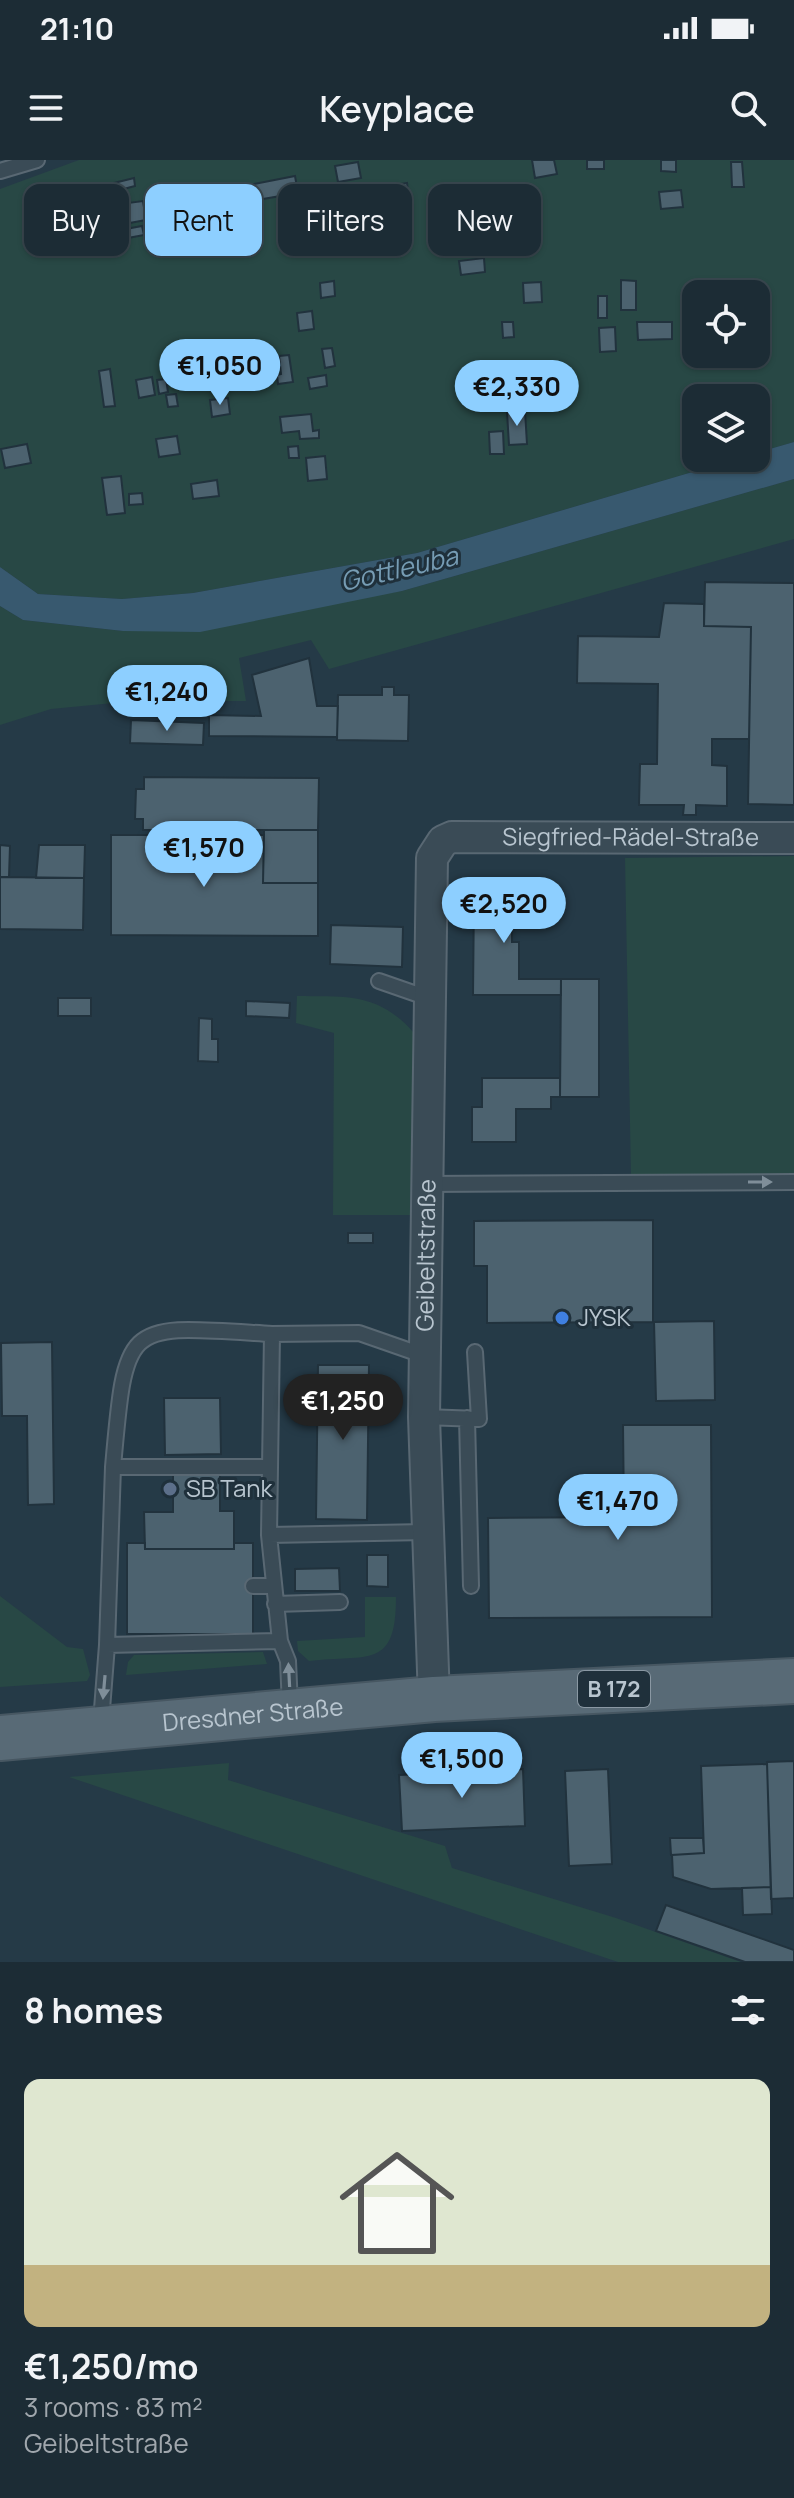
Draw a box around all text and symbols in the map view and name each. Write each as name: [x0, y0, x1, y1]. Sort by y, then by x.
text: 21:10: [40, 8, 114, 49]
text: Keyplace: [319, 84, 475, 133]
icon: menu: [24, 86, 68, 130]
icon: search: [726, 86, 770, 130]
chip: Buy: [24, 184, 129, 256]
chip: Rent: [145, 184, 262, 256]
chip: Filters: [278, 184, 412, 256]
chip: New: [428, 184, 541, 256]
map controls: [682, 280, 770, 472]
button: locate: [682, 280, 770, 368]
pin: €1,050: [155, 339, 285, 407]
text: €1,050: [177, 347, 263, 383]
pin: €2,330: [452, 360, 582, 428]
text: €2,330: [473, 368, 561, 404]
button: layers: [682, 384, 770, 472]
water label: Gottleuba: [336, 537, 463, 599]
pin: €1,240: [102, 665, 232, 733]
text: €1,240: [125, 673, 209, 709]
street label: Siegfried-Rädel-Straße: [502, 819, 759, 853]
pin: €1,570: [139, 821, 269, 889]
text: €1,570: [163, 829, 245, 865]
pin: €2,520: [439, 877, 569, 945]
text: €2,520: [460, 885, 548, 921]
one-way arrow: [748, 1176, 773, 1188]
street label: Geibeltstraße: [407, 1179, 442, 1332]
place label: JYSK: [578, 1300, 632, 1333]
marker: JYSK: [553, 1309, 571, 1327]
pin: €1,250: [278, 1374, 408, 1442]
text: €1,250: [301, 1382, 385, 1418]
place label: SB Tank: [186, 1471, 274, 1504]
pin: €1,470: [553, 1474, 683, 1542]
marker: SB Tank: [161, 1480, 179, 1498]
text: €1,470: [577, 1482, 659, 1518]
one-way arrow: [282, 1662, 295, 1687]
road number: B 172: [578, 1671, 650, 1707]
one-way arrow: [97, 1675, 110, 1700]
street label: Dresdner Straße: [161, 1689, 345, 1738]
pin: €1,500: [397, 1732, 527, 1800]
text: €1,500: [419, 1740, 505, 1776]
text: 8 homes: [24, 1987, 163, 2033]
icon: filters: [726, 1988, 770, 2032]
icon: home: [325, 2131, 469, 2275]
text: €1,250/mo: [24, 2343, 199, 2389]
text: 3 rooms · 83 m²: [24, 2389, 203, 2425]
text: Geibeltstraße: [24, 2425, 189, 2461]

